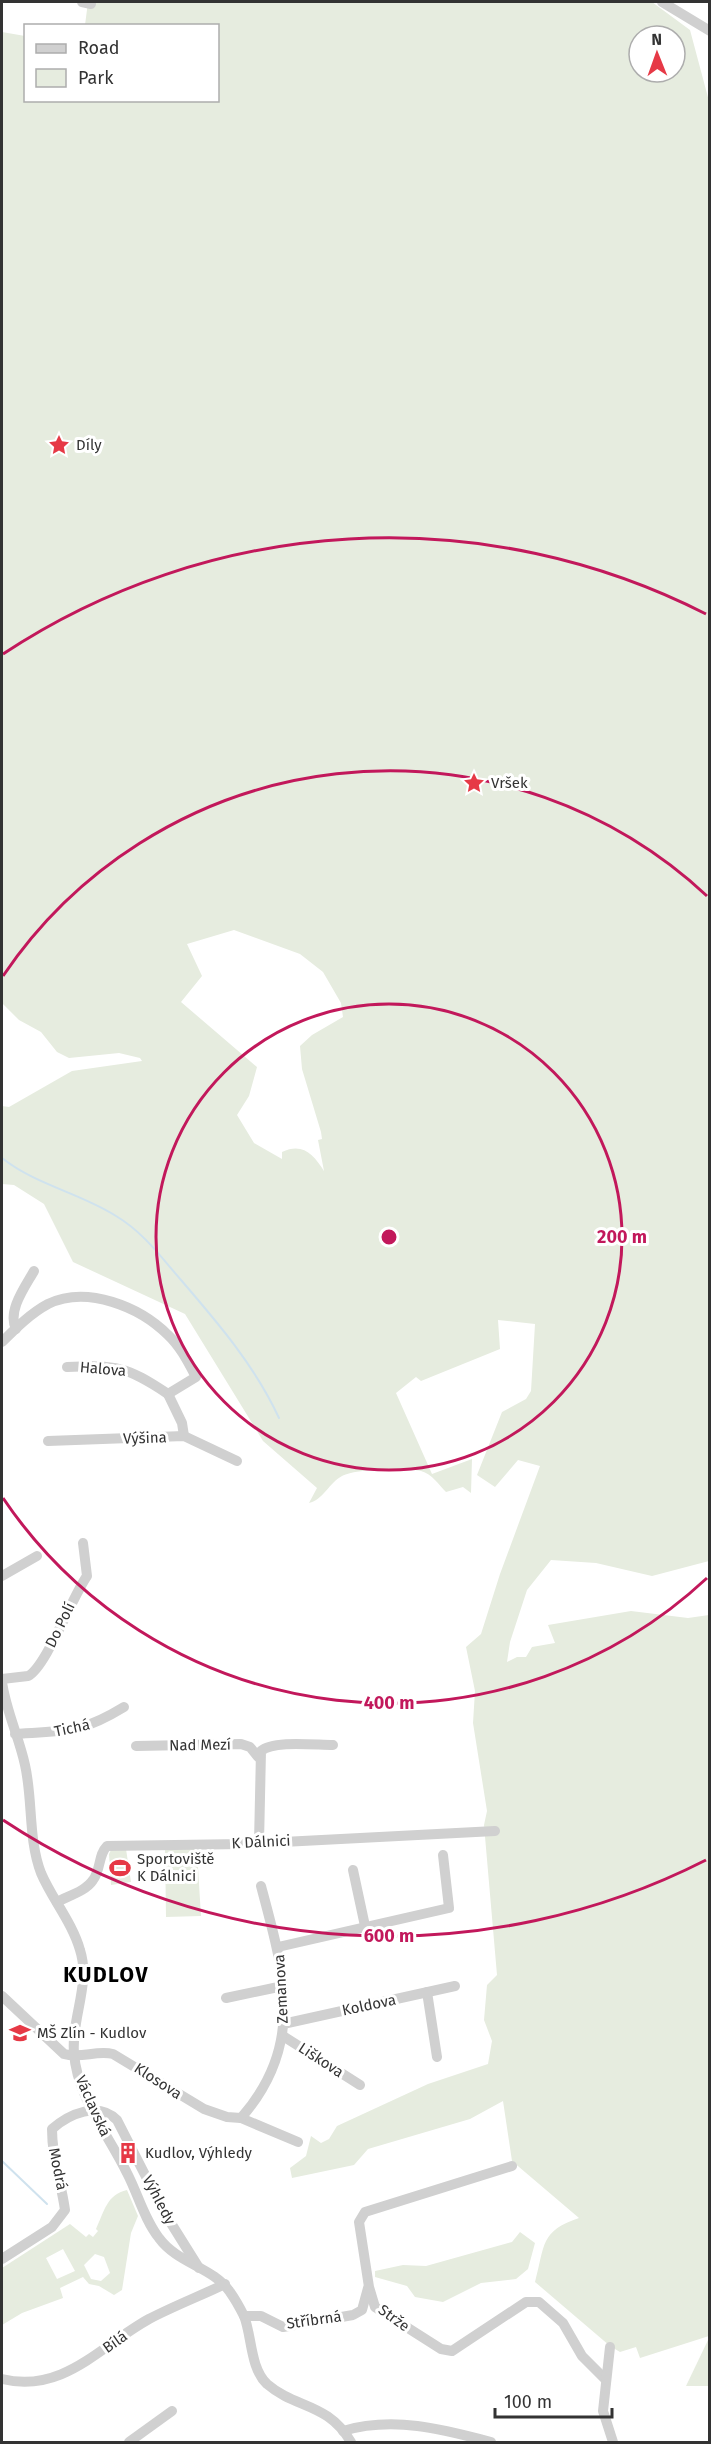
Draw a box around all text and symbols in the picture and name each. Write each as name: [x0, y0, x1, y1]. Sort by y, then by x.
legend: [24, 24, 219, 102]
north arrow: [627, 24, 687, 84]
text: N: [651, 30, 662, 49]
text: Road: [78, 37, 120, 59]
text: Park: [78, 67, 114, 89]
place icon: Díly: [47, 433, 71, 457]
place label: Díly: [76, 436, 102, 454]
place icon: Vršek: [462, 771, 486, 795]
place label: Vršek: [491, 774, 528, 792]
text: 200 m: [597, 1226, 647, 1248]
centre of rings: [379, 1227, 399, 1247]
street label: Halova: [79, 1358, 127, 1380]
street label: Výšina: [123, 1428, 167, 1448]
street label: Do Polí: [41, 1599, 79, 1651]
text: 400 m: [364, 1692, 414, 1714]
street label: Tichá: [52, 1715, 92, 1741]
street label: Nad Mezí: [169, 1735, 231, 1755]
street label: K Dálnici: [231, 1831, 291, 1853]
place label: Sportoviště K Dálnici: [137, 1850, 215, 1885]
sports icon: Sportoviště K Dálnici: [108, 1856, 132, 1880]
text: 600 m: [364, 1925, 414, 1947]
street label: Zemanova: [270, 1954, 292, 2024]
district label: KUDLOV: [63, 1962, 149, 1988]
street label: Koldova: [340, 1991, 398, 2019]
school or university icon: MŠ Zlín - Kudlov: [8, 2021, 32, 2045]
place label: MŠ Zlín - Kudlov: [37, 2024, 147, 2042]
street label: Liškova: [295, 2039, 347, 2081]
street label: Klosova: [131, 2059, 185, 2103]
street label: Václavská: [72, 2073, 114, 2139]
building icon: Kudlov, Výhledy: [116, 2141, 140, 2165]
place label: Kudlov, Výhledy: [145, 2144, 253, 2162]
street label: Modrá: [45, 2146, 71, 2192]
street label: Výhledy: [139, 2172, 180, 2228]
street label: Strže: [375, 2301, 413, 2335]
street label: Stříbrná: [285, 2307, 343, 2333]
street label: Bílá: [99, 2327, 131, 2357]
scale bar: [495, 2381, 612, 2419]
text: 100 m: [504, 2391, 552, 2413]

